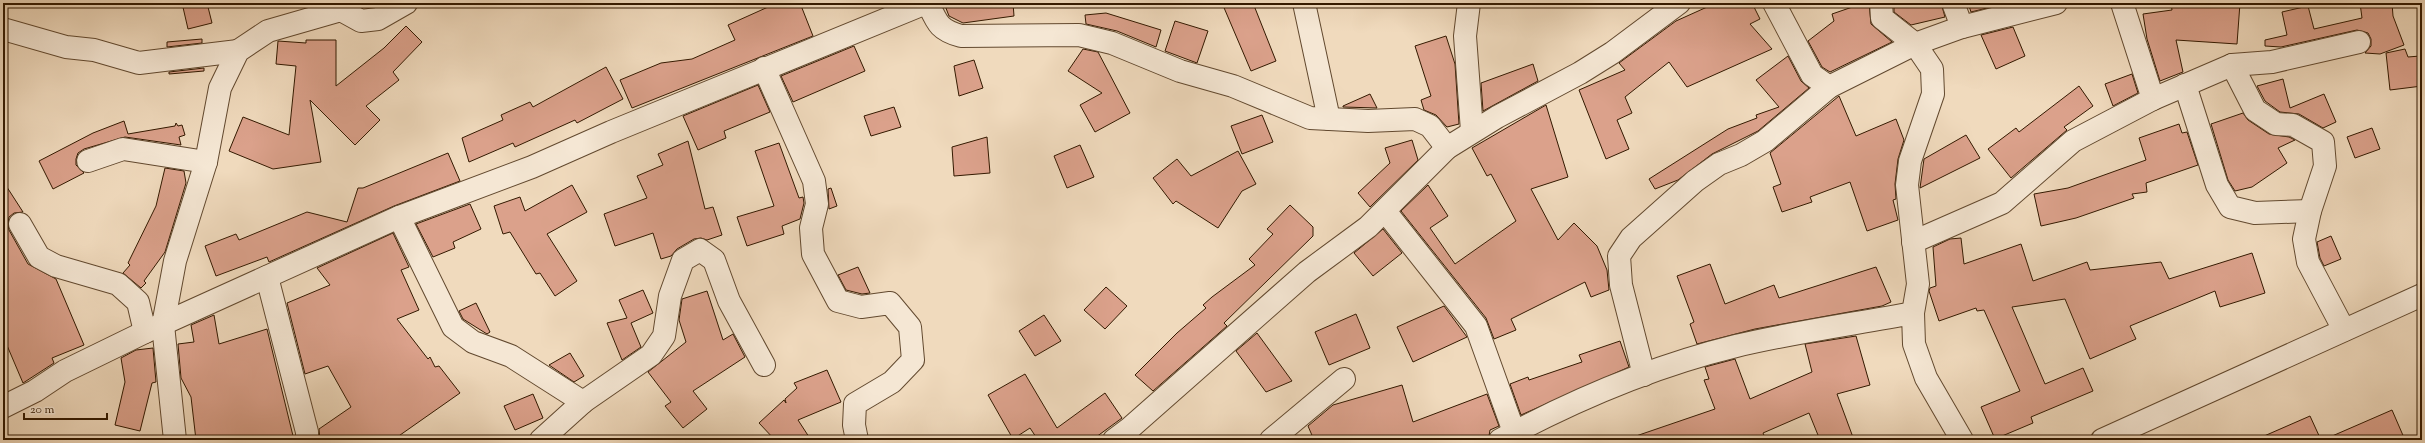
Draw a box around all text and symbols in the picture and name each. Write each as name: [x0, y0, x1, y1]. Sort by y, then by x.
scale bar: [24, 395, 107, 421]
text: 20 m: [30, 401, 55, 419]

